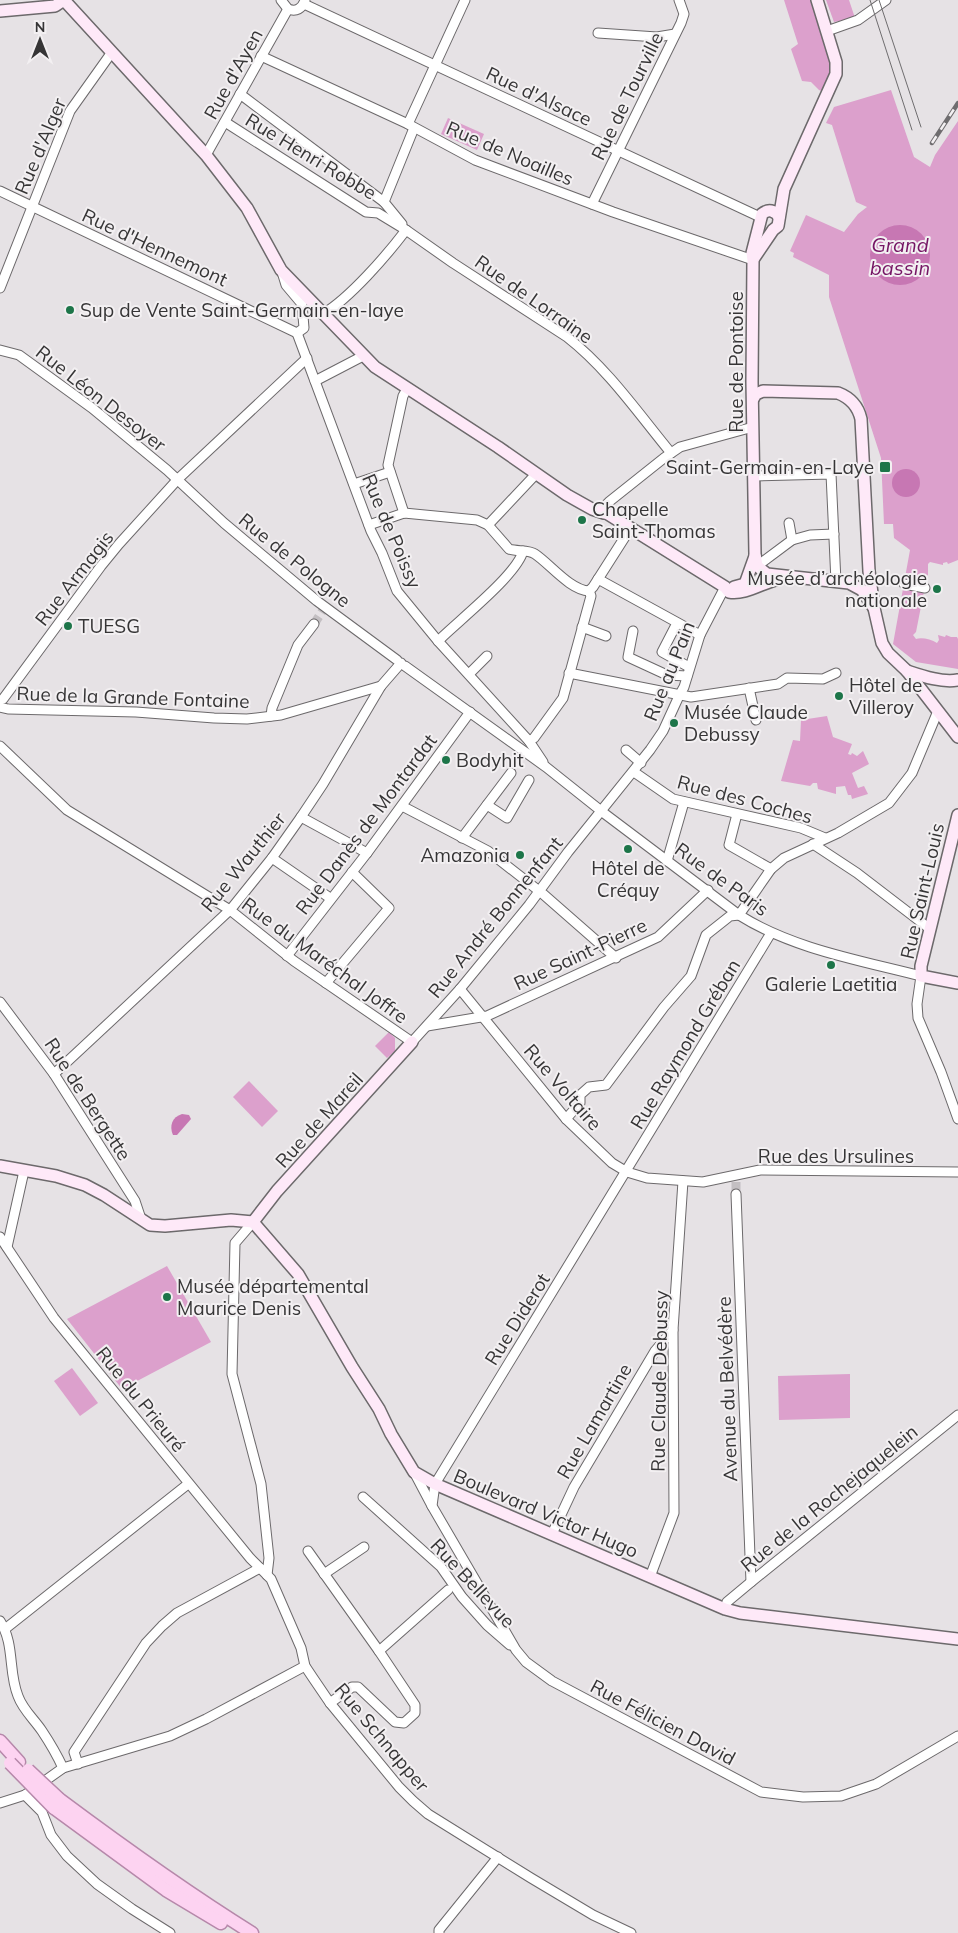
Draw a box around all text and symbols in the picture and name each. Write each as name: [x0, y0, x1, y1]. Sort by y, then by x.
north arrow: [15, 15, 65, 65]
text: N: [35, 18, 45, 36]
street label: Rue d'Ayen: [198, 24, 268, 124]
street label: Rue de Tourville: [586, 28, 668, 164]
street label: Rue d'Alsace: [482, 61, 596, 131]
street label: Rue d'Alger: [9, 94, 71, 198]
street label: Rue Henri Robbe: [241, 107, 381, 205]
street label: Rue de Noailles: [443, 115, 577, 191]
street label: Rue d'Hennemont: [78, 203, 232, 291]
water label: Grand bassin: [870, 232, 930, 280]
street label: Rue de Lorraine: [470, 250, 598, 348]
street label: Rue de Pontoise: [724, 291, 748, 433]
place label: Sup de Vente Saint-Germain-en-laye: [80, 298, 404, 322]
marker: Sup de Vente Saint-Germain-en-laye: [64, 304, 76, 316]
street label: Rue Léon Desoyer: [31, 340, 171, 456]
place label: Saint-Germain-en-Laye: [666, 455, 874, 479]
marker: Saint-Germain-en-Laye: [878, 460, 892, 474]
street label: Rue de Poissy: [357, 470, 427, 592]
place label: Chapelle Saint-Thomas: [592, 497, 716, 543]
street label: Rue de Pologne: [234, 508, 356, 612]
marker: Chapelle Saint-Thomas: [576, 514, 588, 526]
street label: Rue Armagis: [30, 526, 118, 630]
place label: Musée d’archéologie nationale: [747, 566, 927, 612]
marker: Musée d’archéologie nationale: [931, 583, 943, 595]
place label: TUESG: [78, 614, 140, 638]
street label: Rue au Pain: [638, 618, 700, 724]
marker: TUESG: [62, 620, 74, 632]
place label: Hôtel de Villeroy: [849, 673, 922, 719]
street label: Rue de la Grande Fontaine: [16, 681, 250, 713]
marker: Hôtel de Villeroy: [833, 690, 845, 702]
place label: Musée Claude Debussy: [684, 700, 808, 746]
marker: Musée Claude Debussy: [668, 717, 680, 729]
street label: Rue Danès de Montardat: [290, 729, 442, 919]
place label: Bodyhit: [456, 748, 524, 772]
marker: Bodyhit: [440, 754, 452, 766]
street label: Rue des Coches: [675, 769, 815, 829]
street label: Rue Wauthier: [195, 807, 291, 917]
street label: Rue Saint-Louis: [895, 821, 949, 961]
street label: Rue André Bonnenfant: [422, 831, 568, 1003]
street label: Rue de Paris: [670, 837, 774, 921]
place label: Amazonia: [420, 843, 510, 867]
marker: Hôtel de Créquy: [622, 843, 634, 855]
marker: Amazonia: [514, 849, 526, 861]
place label: Hôtel de Créquy: [591, 856, 665, 902]
street label: Rue du Maréchal Joffre: [237, 892, 413, 1028]
street label: Rue Saint-Pierre: [510, 913, 650, 995]
street label: Rue Raymond Gréban: [625, 955, 745, 1133]
marker: Galerie Laetitia: [825, 959, 837, 971]
place label: Galerie Laetitia: [765, 972, 897, 996]
street label: Rue de Bergette: [39, 1033, 137, 1165]
street label: Rue Voltaire: [519, 1039, 607, 1135]
street label: Rue de Mareil: [270, 1067, 368, 1173]
street label: Rue des Ursulines: [758, 1144, 914, 1168]
street label: Rue Diderot: [479, 1268, 555, 1369]
place label: Musée départemental Maurice Denis: [177, 1274, 369, 1320]
street label: Rue Claude Debussy: [645, 1290, 673, 1472]
marker: Musée départemental Maurice Denis: [161, 1291, 173, 1303]
street label: Avenue du Belvédère: [712, 1296, 742, 1482]
street label: Rue du Prieuré: [91, 1341, 191, 1457]
street label: Rue Lamartine: [551, 1359, 637, 1483]
street label: Rue de la Rochejaquelein: [736, 1419, 922, 1577]
street label: Boulevard Victor Hugo: [450, 1463, 642, 1563]
street label: Rue Bellevue: [426, 1533, 520, 1633]
street label: Rue Félicien David: [586, 1674, 740, 1770]
street label: Rue Schnapper: [330, 1678, 434, 1796]

